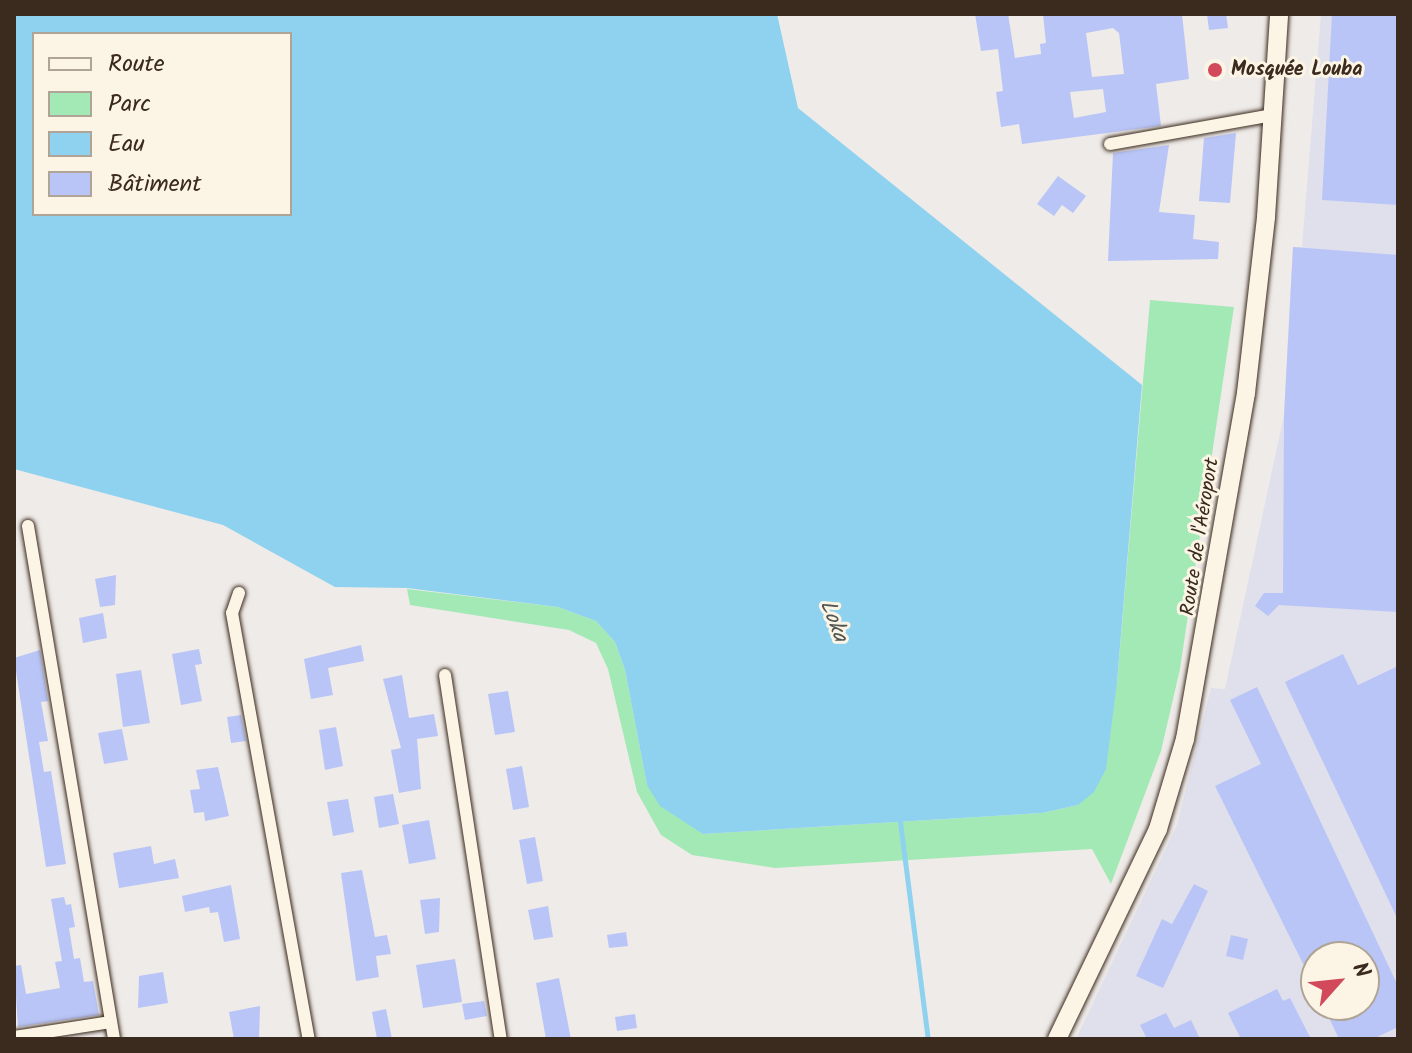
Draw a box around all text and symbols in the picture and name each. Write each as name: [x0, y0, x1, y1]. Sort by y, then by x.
legend: [32, 32, 292, 216]
text: Route: [108, 45, 165, 84]
place label: Mosquée Louba: [1231, 58, 1363, 82]
marker: Mosquée Louba: [1206, 61, 1224, 79]
text: Parc: [108, 85, 151, 124]
text: Eau: [108, 125, 145, 164]
text: Bâtiment: [108, 165, 202, 204]
street label: Route de l'Aéroport: [1177, 456, 1225, 618]
water label: Loka: [813, 596, 853, 646]
north arrow: [1300, 941, 1380, 1021]
text: N: [1341, 957, 1379, 985]

